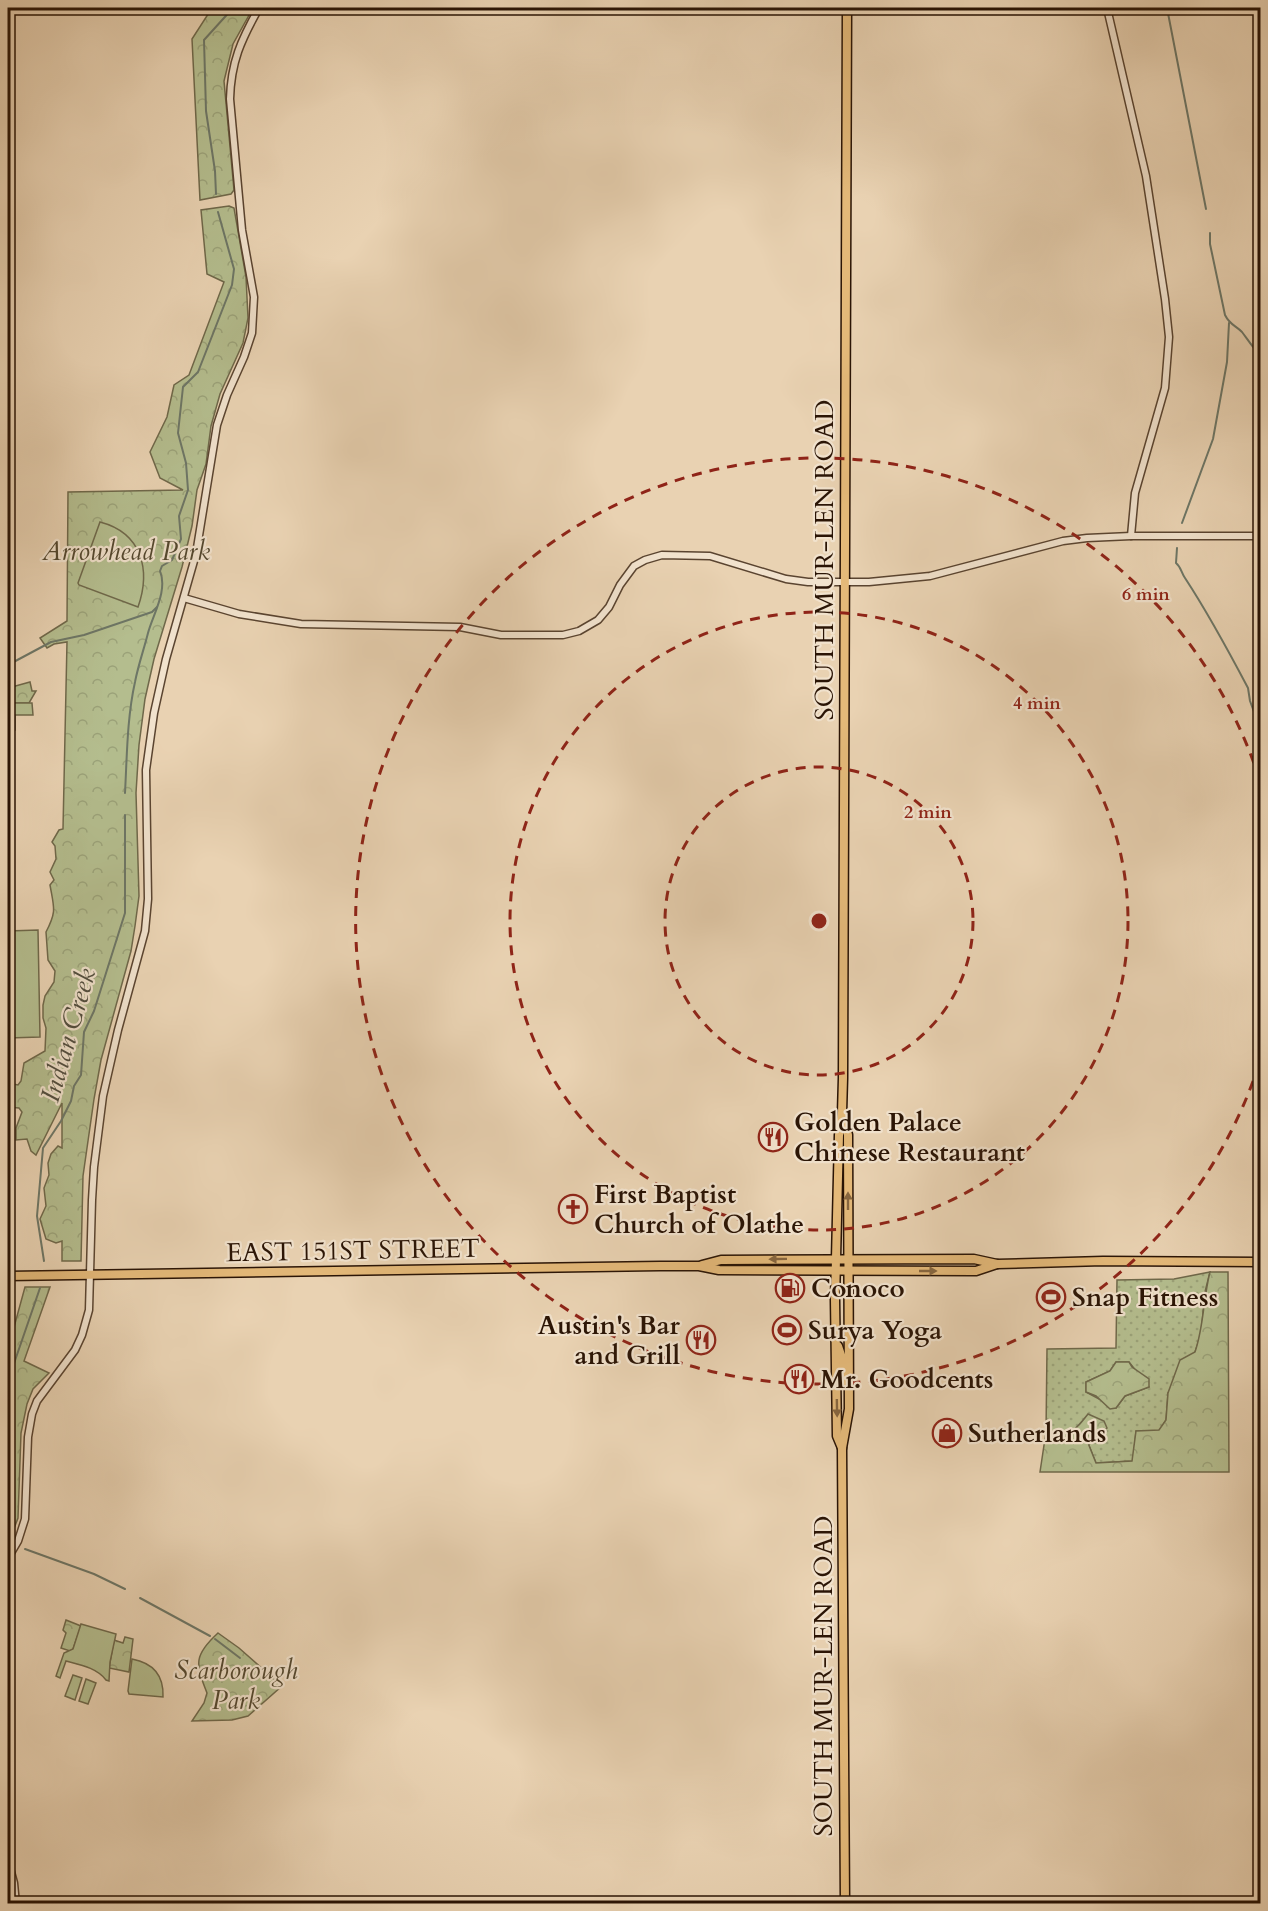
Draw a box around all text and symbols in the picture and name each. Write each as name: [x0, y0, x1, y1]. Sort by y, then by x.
street label: SOUTH MUR-LEN ROAD: [807, 400, 842, 720]
park label: Arrowhead Park: [41, 534, 210, 569]
text: 6 min: [1122, 582, 1170, 607]
text: 4 min: [1013, 691, 1061, 716]
text: 2 min: [904, 800, 952, 825]
centre of rings: [809, 911, 829, 931]
water label: Indian Creek: [32, 963, 105, 1106]
place label: Golden Palace Chinese Restaurant: [794, 1105, 1025, 1170]
restaurant icon: Golden Palace Chinese Restaurant: [757, 1121, 789, 1153]
place label: First Baptist Church of Olathe: [594, 1177, 804, 1242]
one-way arrow: [843, 1191, 853, 1210]
church icon: First Baptist Church of Olathe: [557, 1193, 589, 1225]
street label: EAST 151ST STREET: [226, 1231, 480, 1270]
one-way arrow: [769, 1254, 788, 1264]
one-way arrow: [918, 1266, 937, 1276]
place label: Conoco: [811, 1271, 905, 1306]
fuel station icon: Conoco: [774, 1272, 806, 1304]
place label: Snap Fitness: [1072, 1280, 1218, 1315]
sports icon: Snap Fitness: [1035, 1281, 1067, 1313]
place label: Austin's Bar and Grill: [538, 1308, 681, 1373]
place label: Surya Yoga: [808, 1313, 942, 1348]
sports icon: Surya Yoga: [771, 1314, 803, 1346]
restaurant icon: Austin's Bar and Grill: [685, 1324, 717, 1356]
place label: Mr. Goodcents: [820, 1362, 993, 1397]
restaurant icon: Mr. Goodcents: [783, 1363, 815, 1395]
one-way arrow: [832, 1398, 841, 1417]
place label: Sutherlands: [968, 1416, 1106, 1451]
shop icon: Sutherlands: [931, 1417, 963, 1449]
street label: SOUTH MUR-LEN ROAD: [806, 1516, 841, 1836]
park label: Scarborough Park: [174, 1653, 298, 1718]

